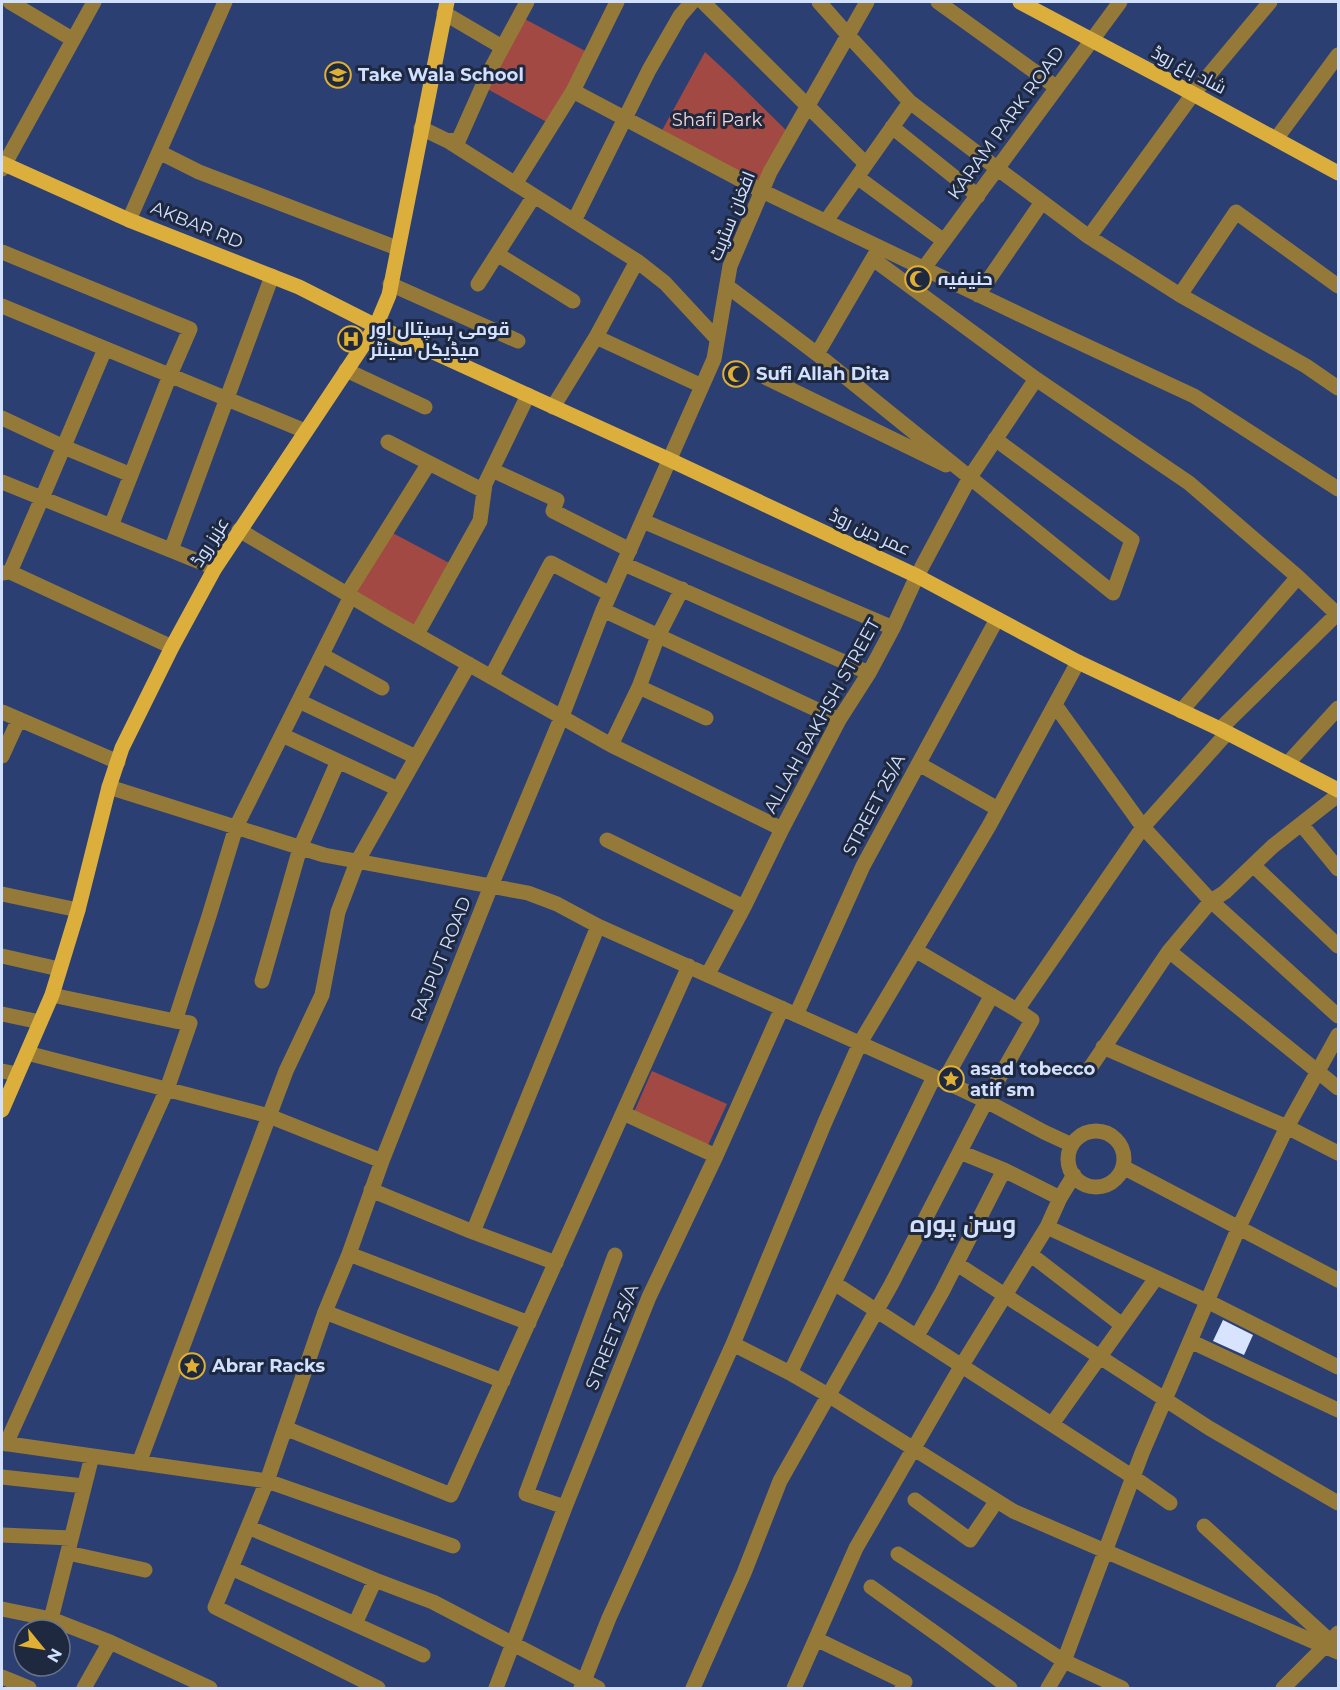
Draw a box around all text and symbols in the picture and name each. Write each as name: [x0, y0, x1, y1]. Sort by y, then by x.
street label: شاد باغ روڈ: [1147, 41, 1230, 100]
street label: KARAM PARK ROAD: [943, 42, 1069, 204]
school or university icon: Take Wala School: [323, 60, 353, 90]
place label: Take Wala School: [358, 64, 524, 86]
park label: Shafi Park: [672, 109, 763, 131]
street label: افغان سٹریٹ: [704, 168, 760, 264]
street label: AKBAR RD: [148, 196, 246, 254]
mosque icon: حنیفیہ: [903, 264, 933, 294]
place label: حنیفیہ: [938, 268, 993, 290]
place label: قومی ہسپتال اور میڈیکل سینٹر: [369, 318, 510, 361]
hospital icon: قومی ہسپتال اور میڈیکل سینٹر: [336, 324, 366, 354]
mosque icon: Sufi Allah Dita: [721, 359, 751, 389]
place label: Sufi Allah Dita: [756, 363, 890, 385]
street label: عمر دین روڈ: [826, 504, 914, 560]
street label: عزیز روڈ: [186, 513, 234, 571]
street label: ALLAH BAKHSH STREET: [759, 614, 885, 817]
street label: STREET 25/A: [838, 750, 910, 860]
street label: RAJPUT ROAD: [406, 893, 476, 1025]
place label: asad tobecco atif sm: [970, 1058, 1096, 1101]
place icon: asad tobecco atif sm: [936, 1064, 966, 1094]
district label: وسن پورہ: [910, 1209, 1016, 1241]
street label: STREET 25/A: [581, 1281, 643, 1393]
place icon: Abrar Racks: [177, 1351, 207, 1381]
place label: Abrar Racks: [211, 1355, 326, 1377]
north arrow: [12, 1618, 72, 1678]
text: N: [43, 1645, 66, 1666]

